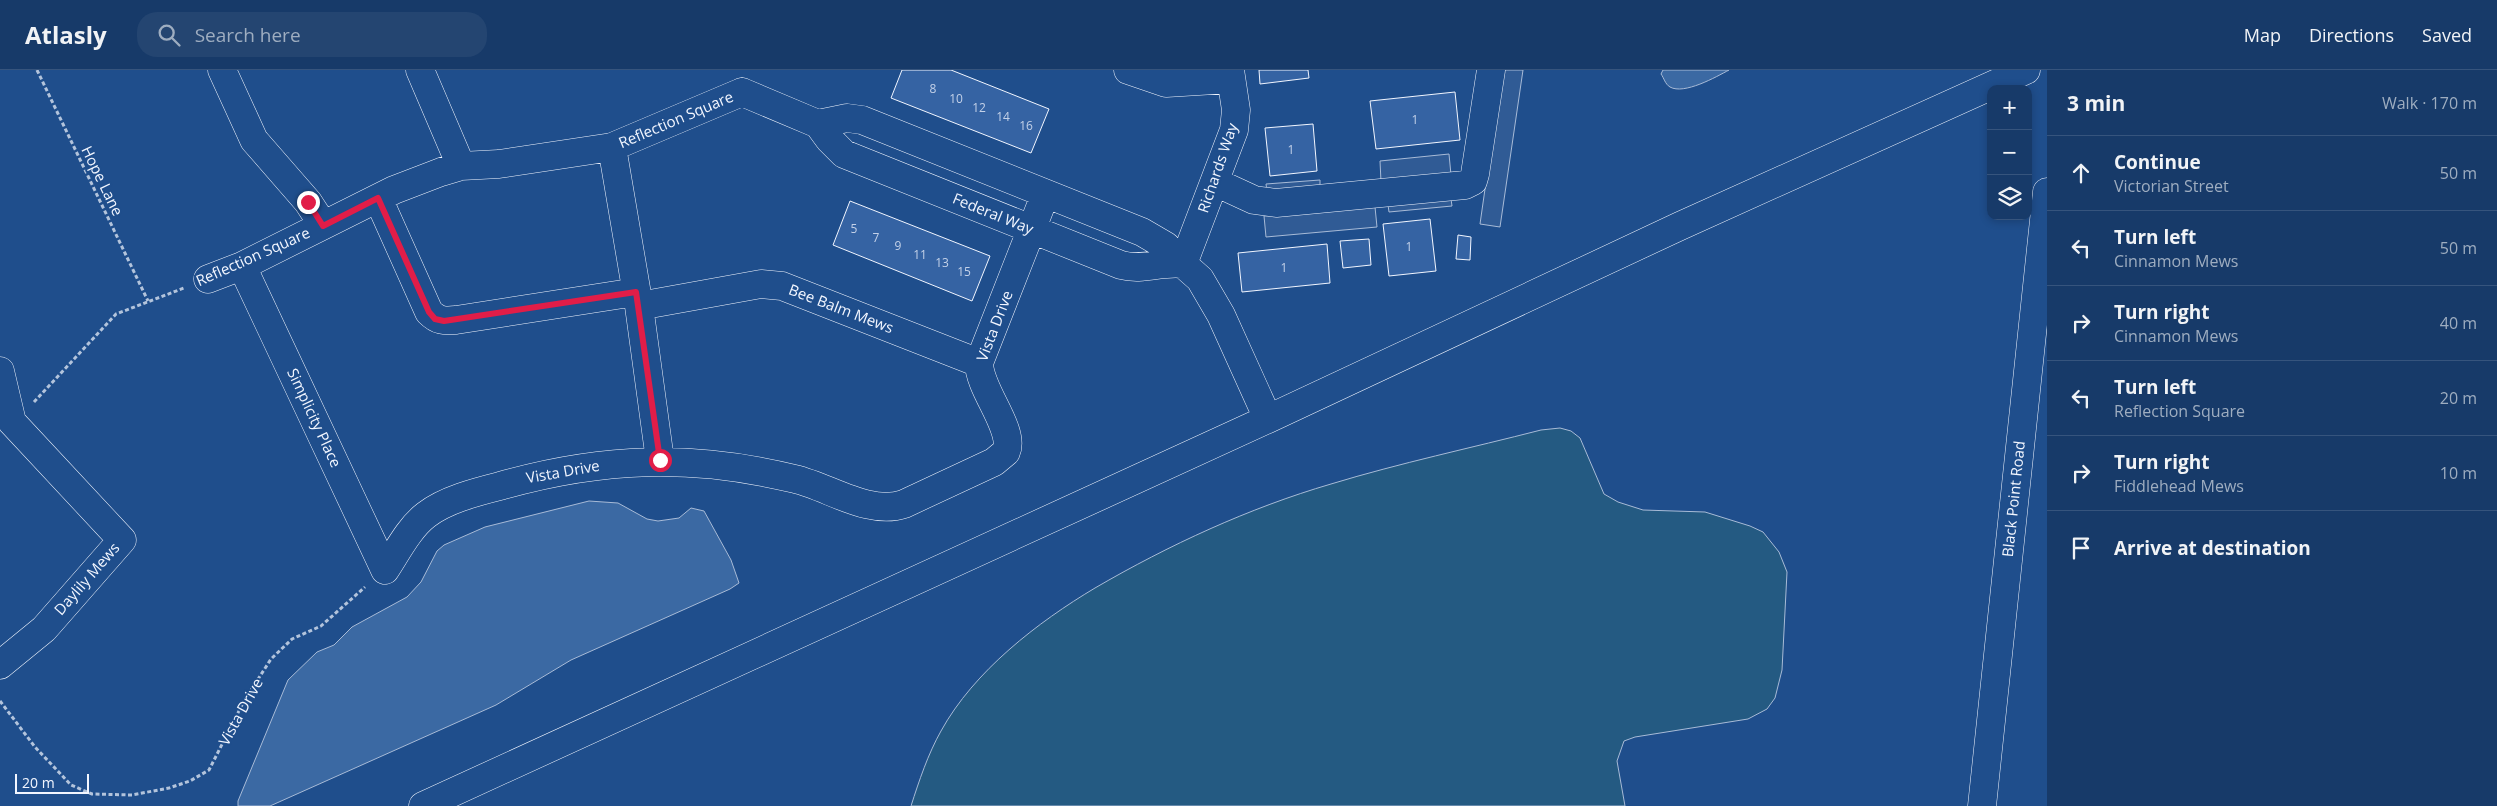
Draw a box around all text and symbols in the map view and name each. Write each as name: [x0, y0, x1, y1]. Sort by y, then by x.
search box: [137, 12, 487, 57]
text: Atlasly: [25, 18, 107, 51]
icon: search: [155, 21, 183, 49]
text: Search here: [195, 22, 301, 48]
text: Map: [2244, 23, 2281, 47]
text: Directions: [2309, 23, 2394, 47]
text: Saved: [2422, 23, 2472, 47]
house number: 8: [930, 80, 937, 97]
map controls: [1987, 85, 2032, 220]
button: +: [1987, 85, 2032, 130]
street label: Reflection Square: [615, 86, 736, 152]
text: 3 min: [2067, 89, 2125, 117]
house number: 10: [949, 90, 963, 107]
text: Walk · 170 m: [2382, 92, 2477, 114]
house number: 12: [972, 99, 986, 116]
house number: 14: [996, 108, 1010, 125]
house number: 1: [1412, 111, 1418, 128]
house number: 16: [1019, 117, 1033, 134]
street label: Richards Way: [1192, 120, 1242, 215]
button: −: [1987, 130, 2032, 175]
house number: 1: [1288, 141, 1294, 158]
street label: Hope Lane: [77, 142, 128, 219]
text: Continue: [2114, 149, 2201, 175]
icon: ahead: [2067, 159, 2095, 187]
text: 50 m: [2440, 162, 2477, 184]
button: layers: [1987, 175, 2032, 220]
text: Victorian Street: [2114, 175, 2229, 197]
street label: Federal Way: [950, 188, 1037, 239]
route end: [297, 191, 320, 214]
house number: 5: [851, 220, 858, 237]
street label: Reflection Square: [192, 222, 313, 290]
text: Turn left: [2114, 224, 2196, 250]
house number: 7: [873, 229, 880, 246]
icon: left: [2067, 234, 2095, 262]
house number: 9: [895, 237, 902, 254]
text: 50 m: [2440, 237, 2477, 259]
house number: 1: [1406, 238, 1412, 255]
house number: 11: [913, 246, 927, 263]
text: Cinnamon Mews: [2114, 250, 2238, 272]
house number: 13: [935, 254, 949, 271]
house number: 1: [1281, 259, 1287, 276]
house number: 15: [957, 263, 971, 280]
street label: Bee Balm Mews: [786, 279, 897, 337]
street label: Vista Drive: [971, 287, 1017, 364]
text: Turn right: [2114, 299, 2209, 325]
icon: right: [2067, 309, 2095, 337]
text: 40 m: [2440, 312, 2477, 334]
text: Cinnamon Mews: [2114, 325, 2238, 347]
street label: Simplicity Place: [283, 365, 347, 470]
text: Turn left: [2114, 374, 2196, 400]
icon: left: [2067, 384, 2095, 412]
text: 20 m: [2440, 387, 2477, 409]
text: Reflection Square: [2114, 400, 2245, 422]
street label: Black Point Road: [1997, 440, 2029, 558]
route start: [649, 449, 672, 472]
text: Turn right: [2114, 449, 2209, 475]
street label: Vista Drive: [525, 455, 601, 487]
icon: right: [2067, 459, 2095, 487]
text: 10 m: [2440, 462, 2477, 484]
text: Fiddlehead Mews: [2114, 475, 2244, 497]
icon: arrive: [2067, 534, 2095, 562]
text: Arrive at destination: [2114, 535, 2311, 561]
street label: Daylily Mews: [49, 538, 123, 619]
street label: Vista Drive: [213, 674, 267, 749]
scale bar: [15, 771, 89, 794]
text: 20 m: [22, 773, 55, 792]

